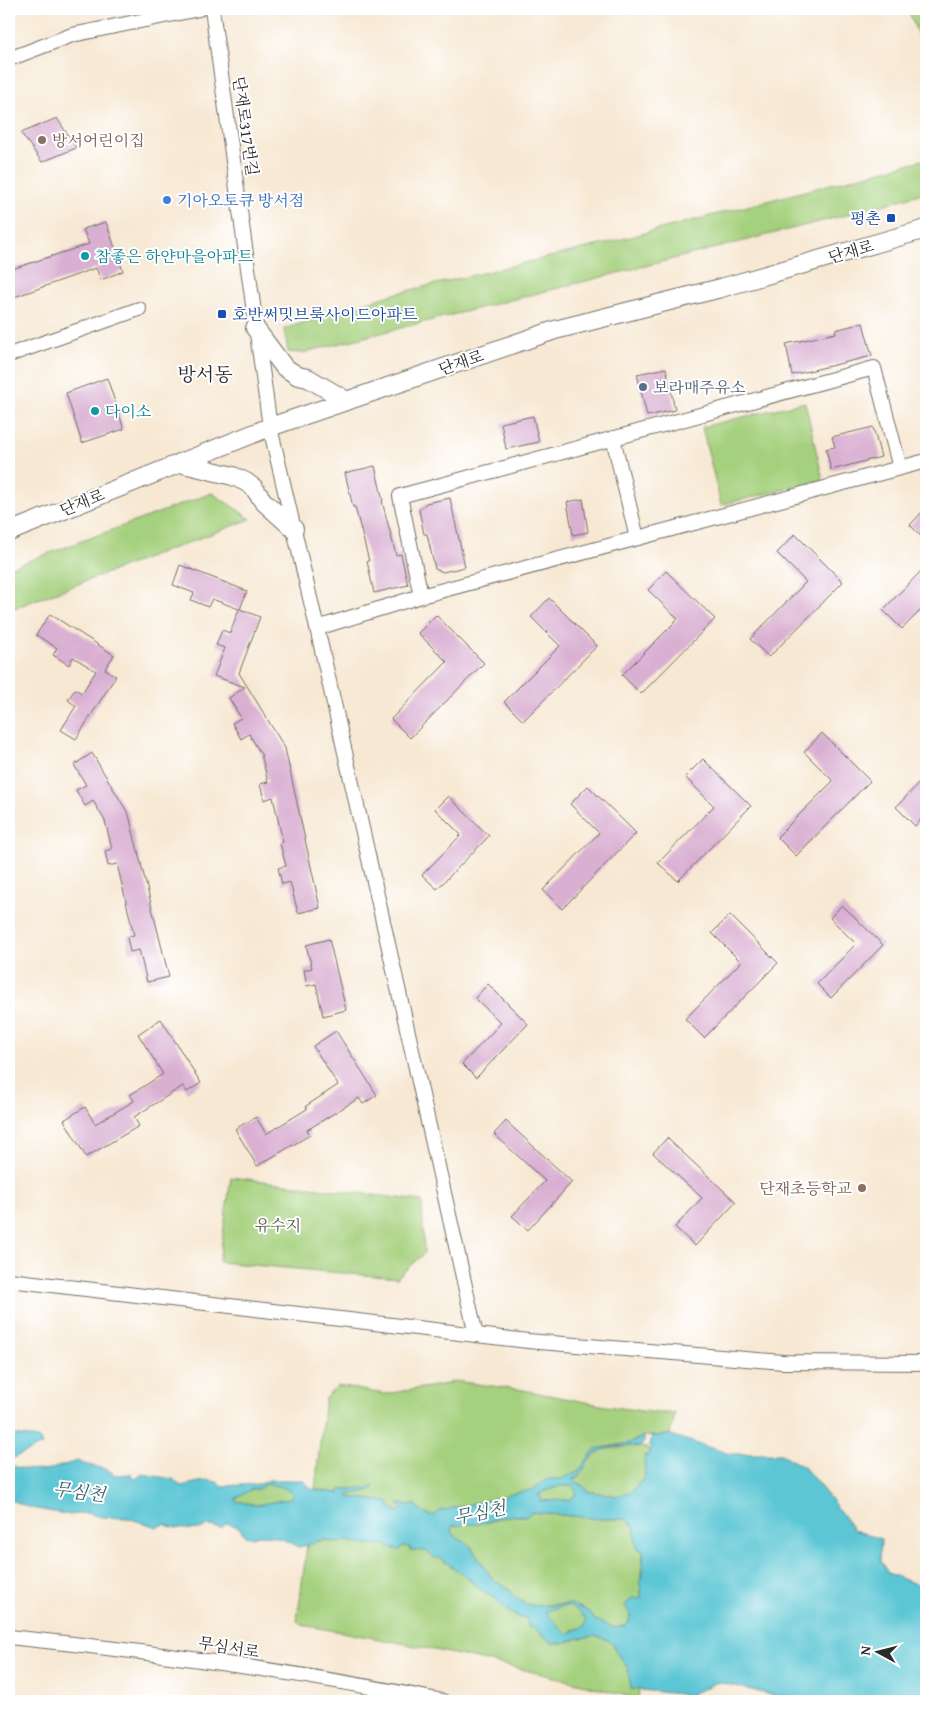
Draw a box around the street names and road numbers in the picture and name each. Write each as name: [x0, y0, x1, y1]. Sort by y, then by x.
street label: 단재로317번길: [227, 75, 265, 177]
street label: 단재로: [825, 233, 877, 269]
street label: 단재로: [435, 343, 487, 381]
street label: 단재로: [56, 482, 108, 522]
street label: 무심서로: [197, 1630, 262, 1664]

